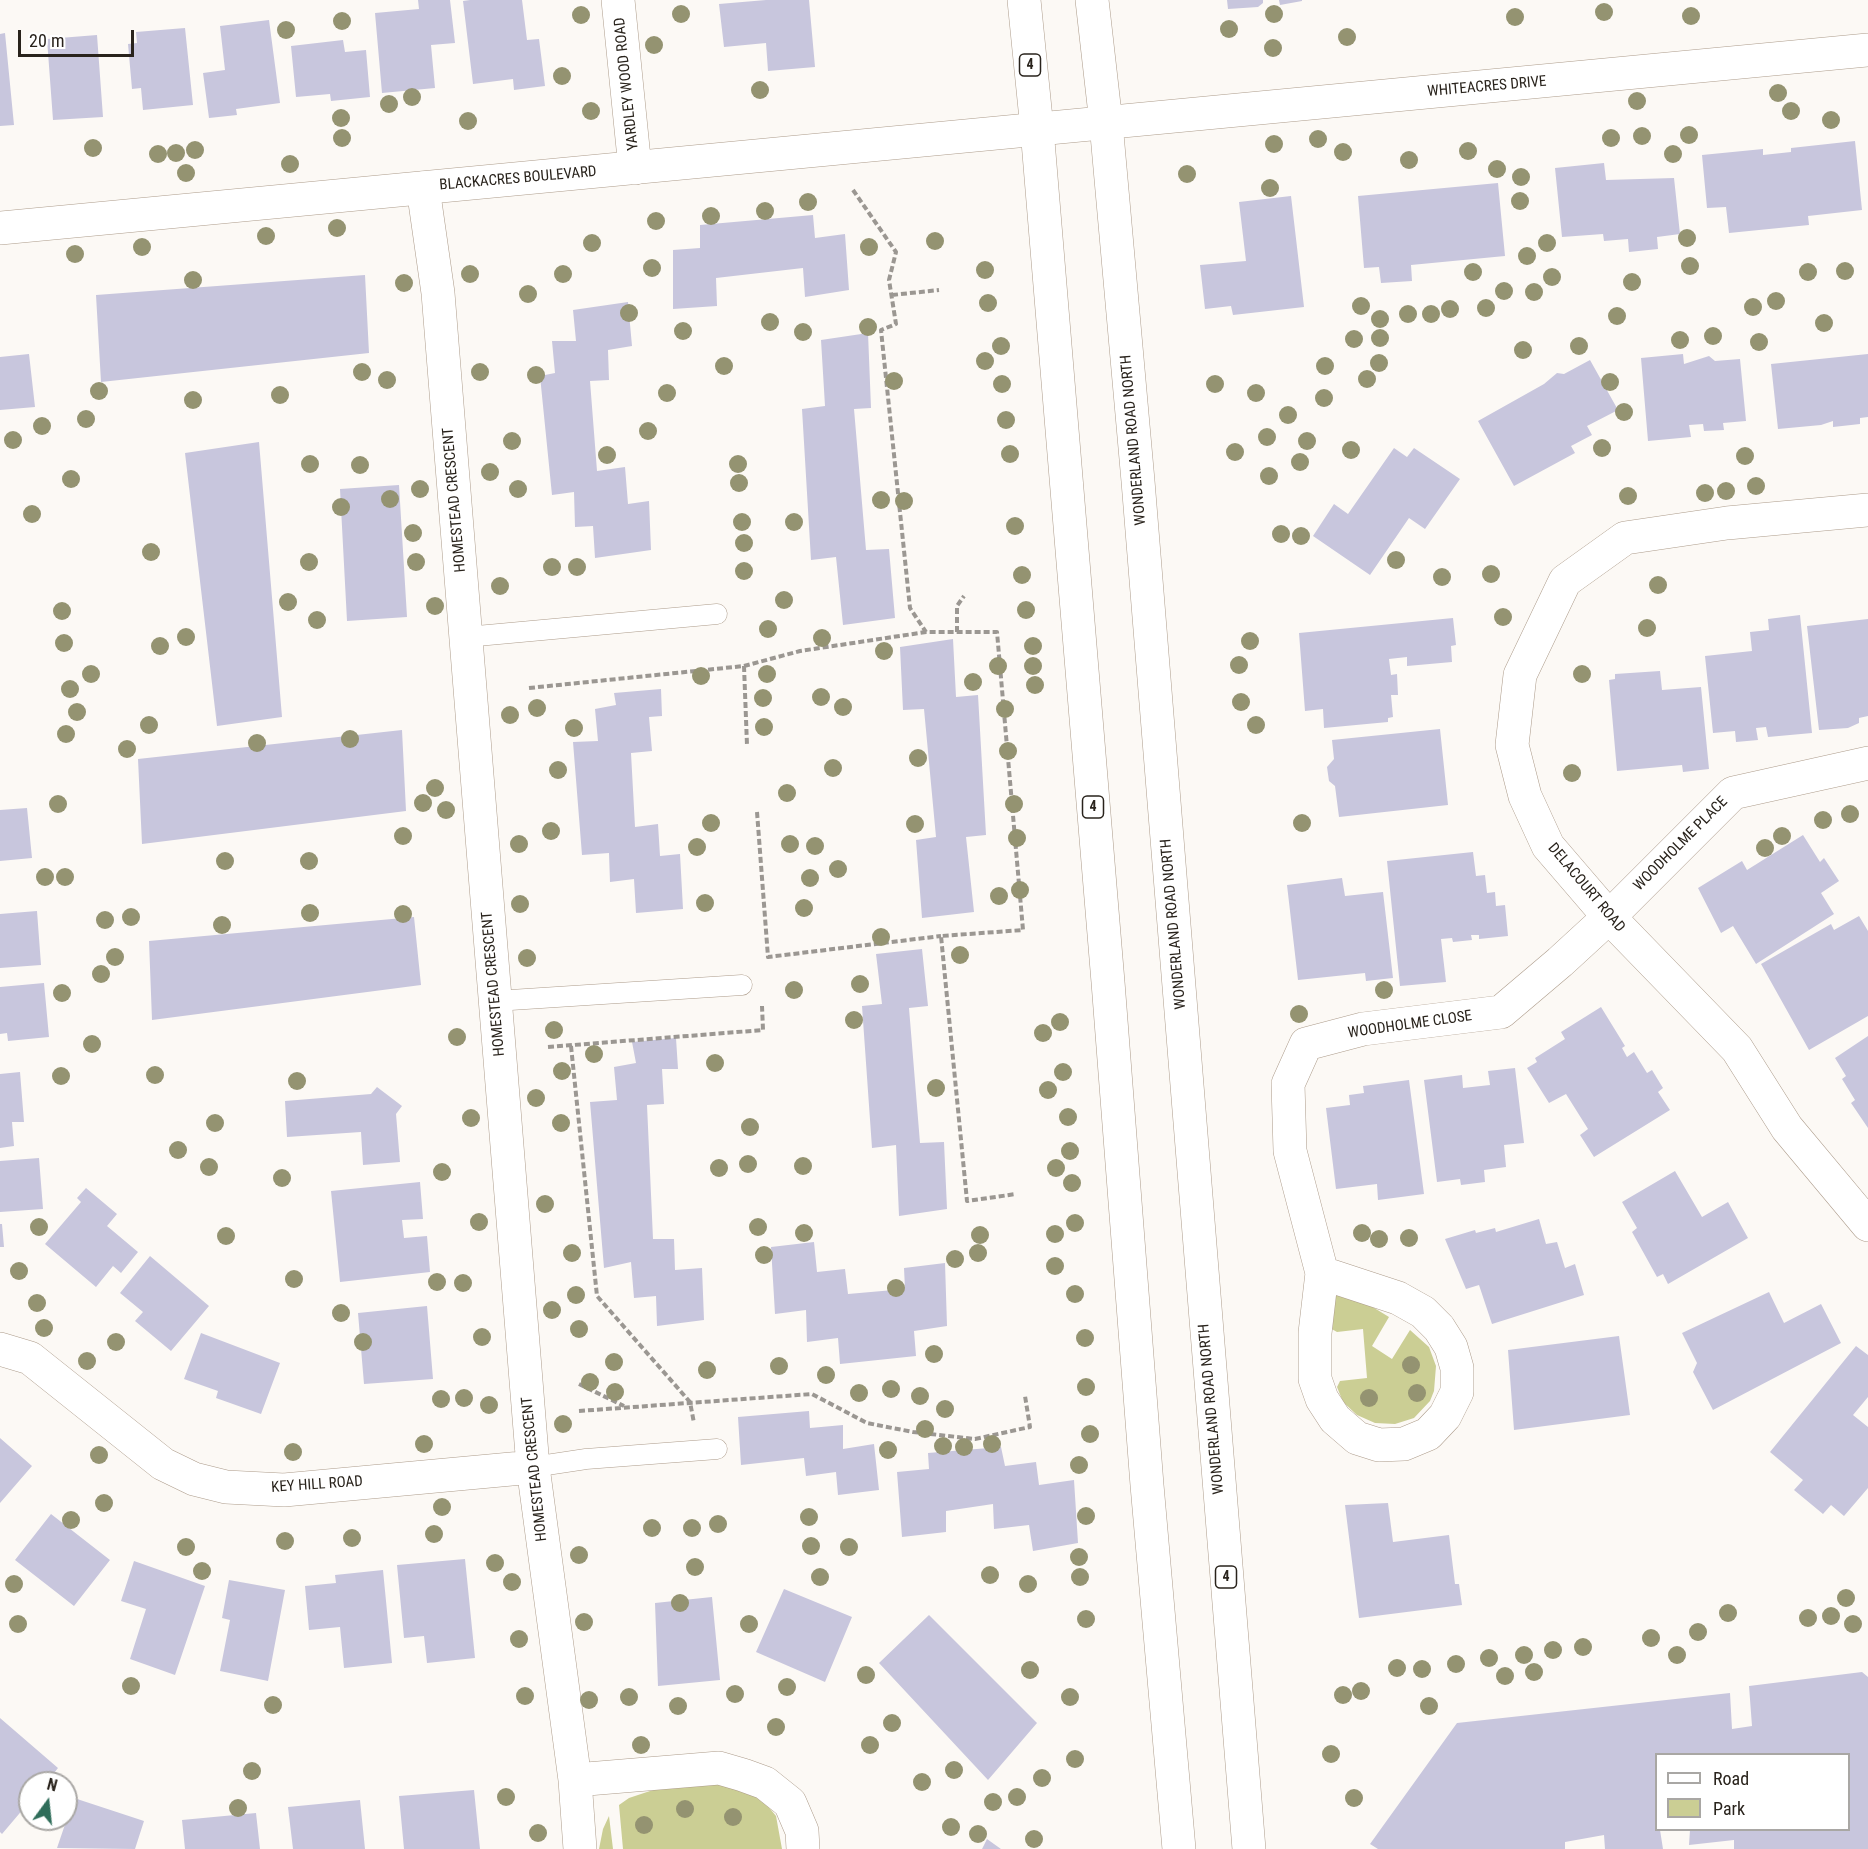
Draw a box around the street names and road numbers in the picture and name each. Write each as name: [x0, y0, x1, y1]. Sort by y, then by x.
street label: YARDLEY WOOD ROAD: [611, 17, 643, 151]
road number: 4: [1020, 54, 1040, 76]
street label: WHITEACRES DRIVE: [1427, 73, 1547, 101]
street label: BLACKACRES BOULEVARD: [439, 163, 597, 195]
street label: WONDERLAND ROAD NORTH: [1118, 354, 1150, 526]
street label: HOMESTEAD CRESCENT: [440, 427, 470, 573]
street label: WOODHOLME PLACE: [1630, 793, 1732, 895]
road number: 4: [1082, 796, 1104, 818]
street label: WONDERLAND ROAD NORTH: [1158, 838, 1190, 1010]
street label: DELACOURT ROAD: [1544, 840, 1628, 936]
street label: HOMESTEAD CRESCENT: [479, 911, 509, 1057]
street label: WOODHOLME CLOSE: [1347, 1007, 1473, 1043]
street label: WONDERLAND ROAD NORTH: [1196, 1323, 1228, 1495]
street label: HOMESTEAD CRESCENT: [518, 1396, 552, 1542]
street label: KEY HILL ROAD: [271, 1473, 363, 1497]
road number: 4: [1216, 1566, 1236, 1588]

